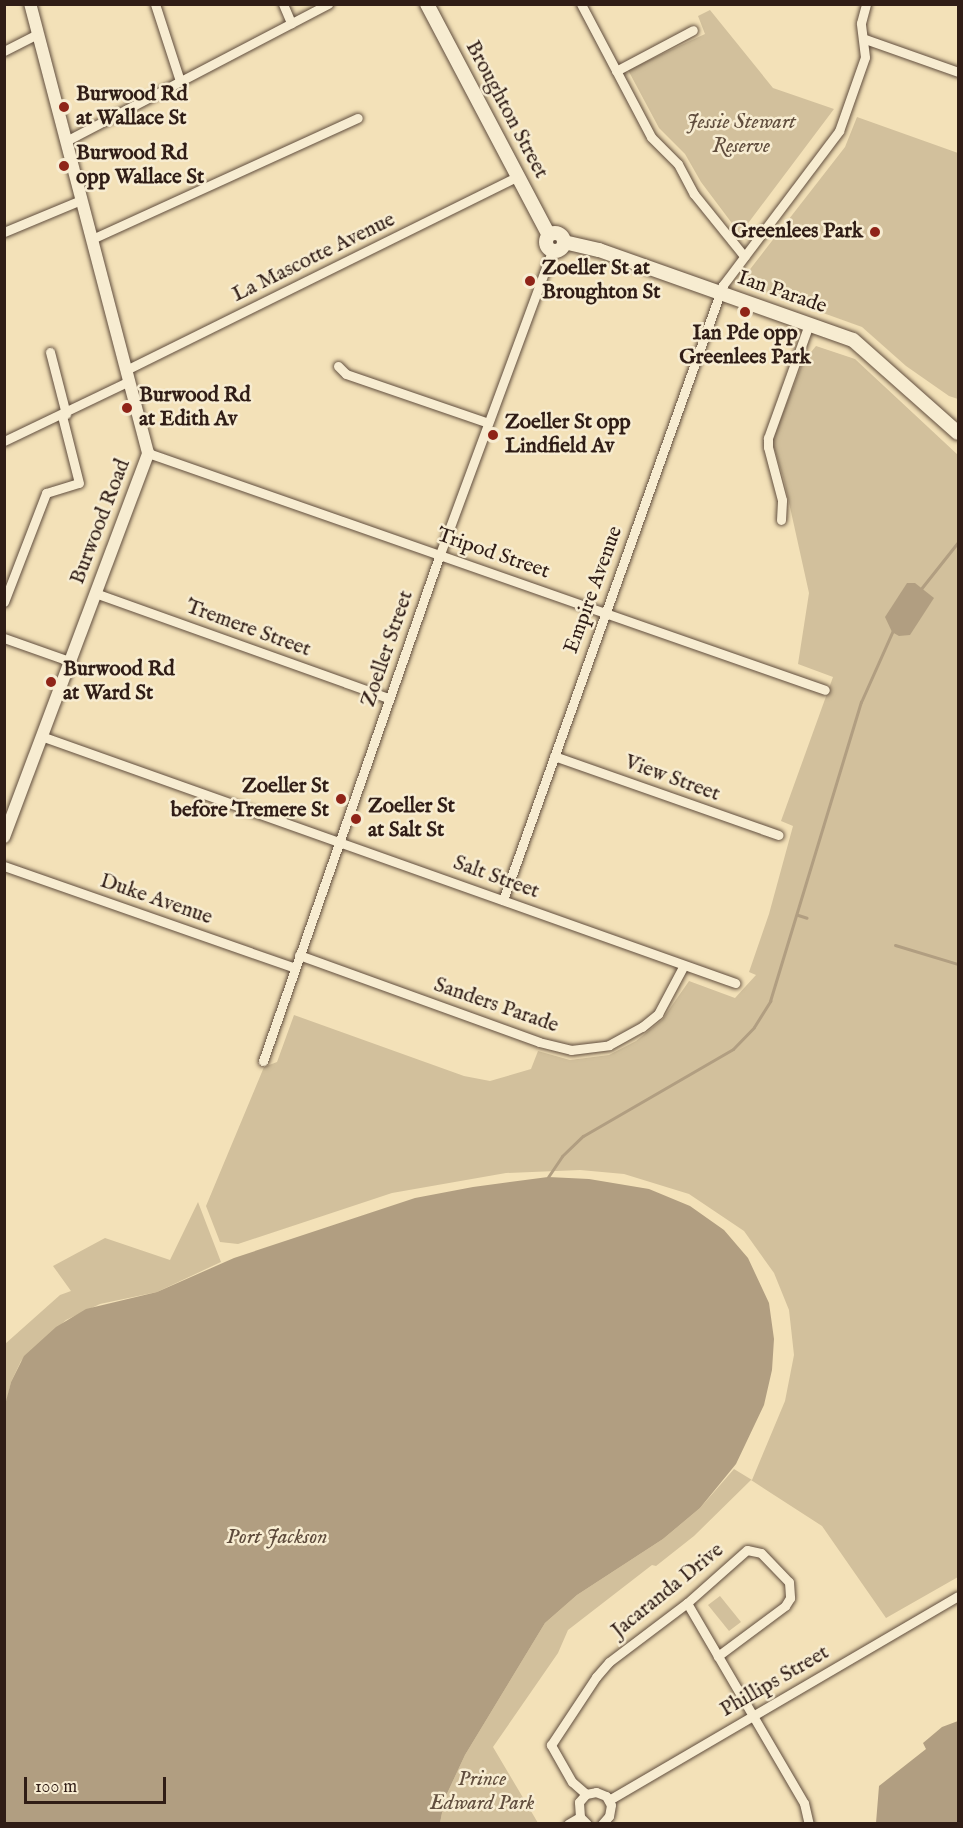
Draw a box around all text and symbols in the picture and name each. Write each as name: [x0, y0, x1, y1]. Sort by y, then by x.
street label: Broughton Street: [459, 37, 553, 183]
place label: Burwood Rd at Wallace St: [76, 82, 188, 132]
marker: Burwood Rd at Wallace St: [57, 100, 71, 114]
park label: Jessie Stewart Reserve: [686, 110, 796, 160]
place label: Burwood Rd opp Wallace St: [76, 141, 204, 191]
marker: Burwood Rd opp Wallace St: [57, 159, 71, 173]
street label: La Mascotte Avenue: [229, 208, 399, 308]
place label: Greenlees Park: [731, 219, 863, 245]
marker: Greenlees Park: [868, 225, 882, 239]
place label: Zoeller St at Broughton St: [542, 256, 660, 306]
street label: Ian Parade: [734, 266, 830, 320]
marker: Zoeller St at Broughton St: [523, 274, 537, 288]
marker: Ian Pde opp Greenlees Park: [738, 305, 752, 319]
place label: Ian Pde opp Greenlees Park: [679, 321, 811, 371]
place label: Burwood Rd at Edith Av: [139, 383, 251, 433]
marker: Burwood Rd at Edith Av: [120, 401, 134, 415]
place label: Zoeller St opp Lindfield Av: [505, 410, 631, 460]
marker: Zoeller St opp Lindfield Av: [486, 428, 500, 442]
street label: Burwood Road: [66, 456, 136, 588]
street label: Tripod Street: [433, 523, 553, 585]
street label: Empire Avenue: [559, 523, 629, 657]
street label: Zoeller Street: [356, 588, 420, 710]
street label: Tremere Street: [182, 595, 314, 663]
place label: Burwood Rd at Ward St: [63, 657, 175, 707]
marker: Burwood Rd at Ward St: [44, 675, 58, 689]
street label: View Street: [621, 750, 723, 808]
place label: Zoeller St before Tremere St: [171, 774, 329, 824]
marker: Zoeller St before Tremere St: [334, 792, 348, 806]
place label: Zoeller St at Salt St: [368, 794, 455, 844]
marker: Zoeller St at Salt St: [349, 812, 363, 826]
street label: Salt Street: [450, 851, 542, 905]
street label: Duke Avenue: [96, 869, 216, 931]
street label: Sanders Parade: [430, 973, 562, 1039]
water label: Port Jackson: [226, 1525, 328, 1551]
street label: Jacaranda Drive: [607, 1538, 729, 1644]
street label: Phillips Street: [716, 1641, 834, 1723]
scale bar: [27, 1765, 170, 1803]
park label: Prince Edward Park: [430, 1767, 534, 1817]
text: 100 m: [35, 1776, 77, 1799]

